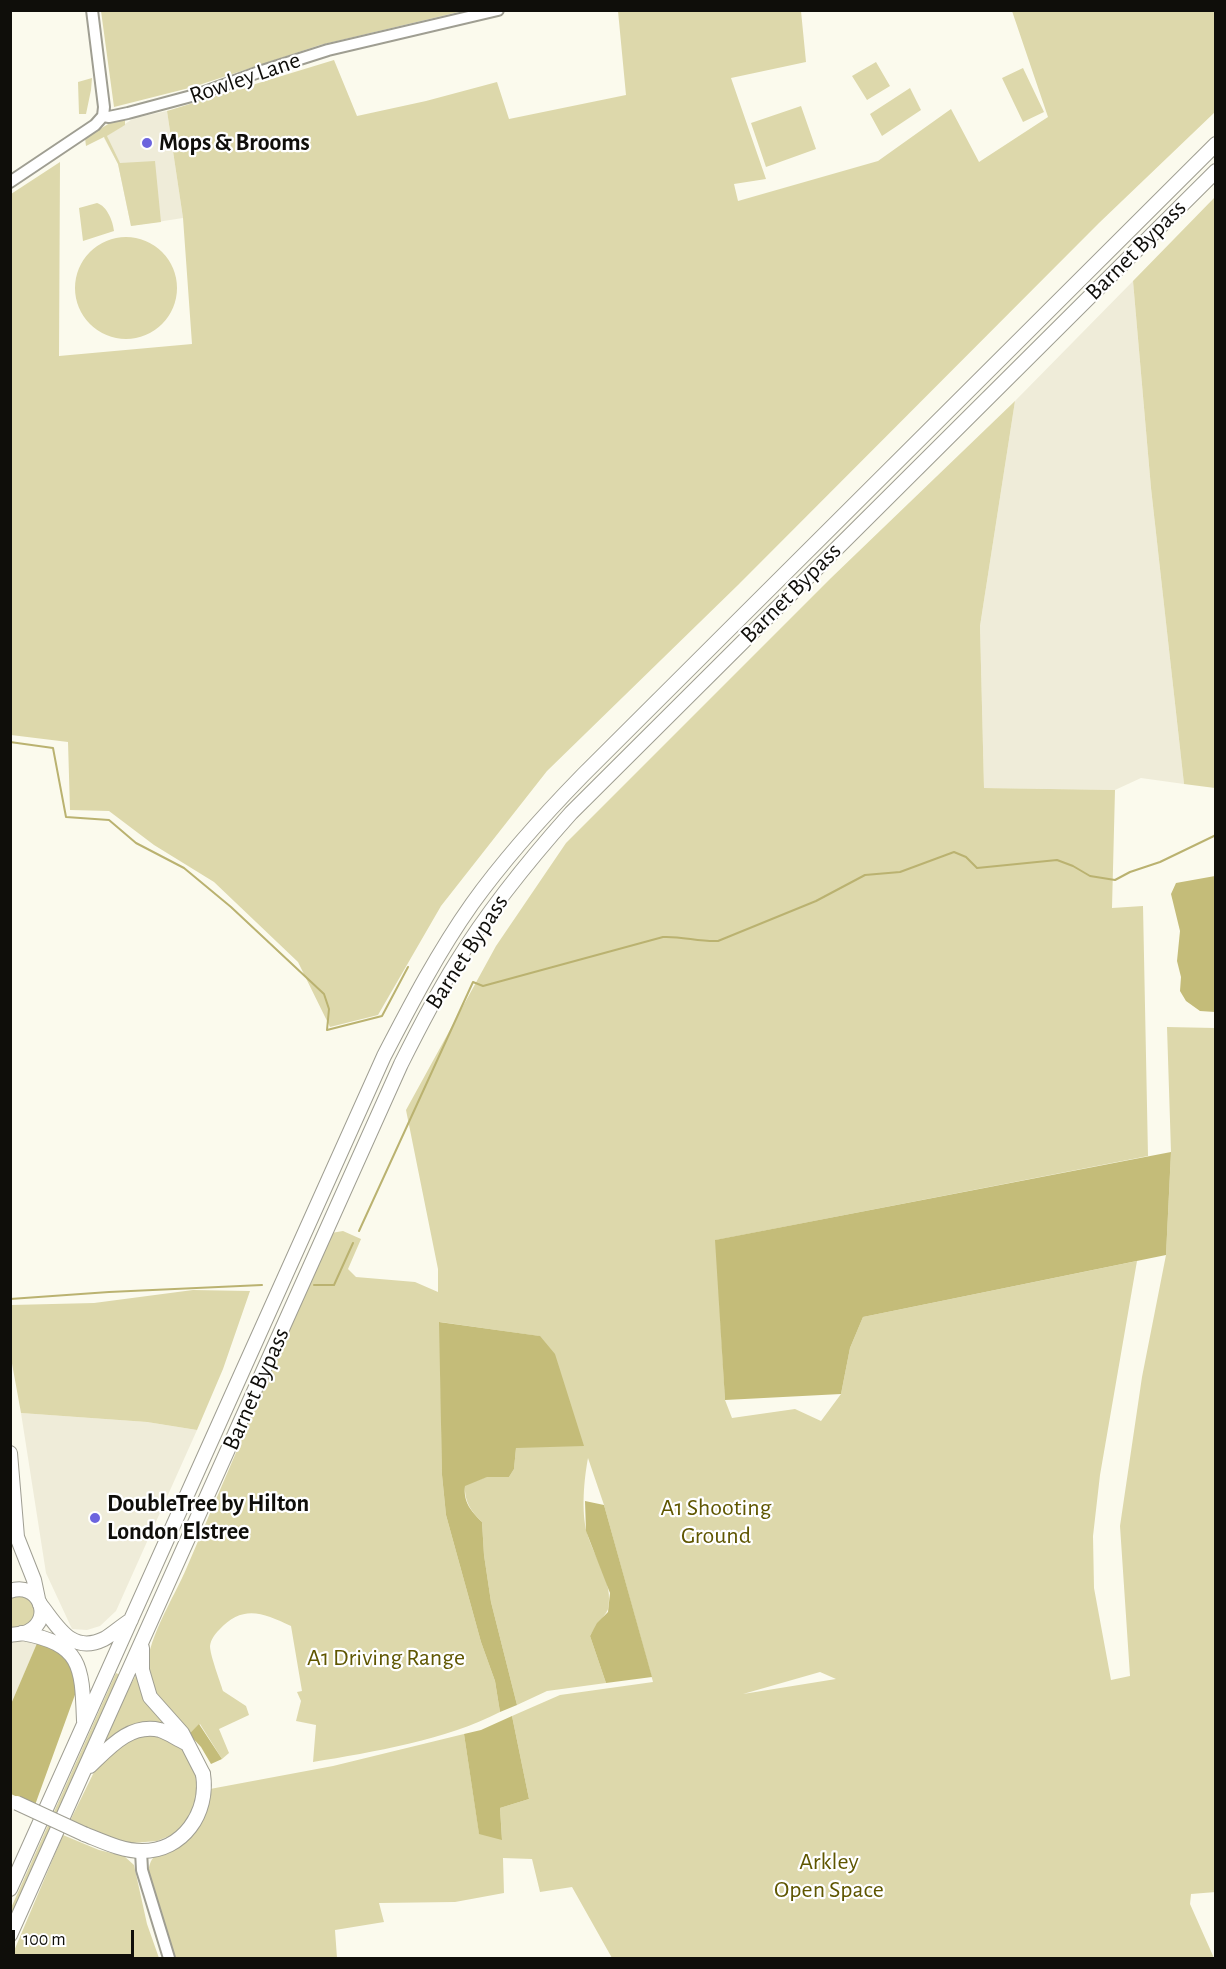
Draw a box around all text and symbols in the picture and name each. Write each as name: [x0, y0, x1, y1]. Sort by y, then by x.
street label: Rowley Lane: [186, 46, 304, 110]
place label: Mops & Brooms: [159, 129, 310, 157]
marker: Mops & Brooms: [140, 136, 154, 150]
street label: Barnet Bypass: [1080, 194, 1192, 306]
street label: Barnet Bypass: [735, 537, 847, 649]
street label: Barnet Bypass: [419, 889, 515, 1015]
street label: Barnet Bypass: [216, 1323, 296, 1455]
place label: DoubleTree by Hilton London Elstree: [107, 1490, 309, 1546]
park label: A1 Shooting Ground: [661, 1494, 771, 1550]
marker: DoubleTree by Hilton London Elstree: [88, 1511, 102, 1525]
park label: A1 Driving Range: [307, 1644, 465, 1672]
park label: Arkley Open Space: [774, 1848, 884, 1904]
scale bar: [15, 1918, 136, 1956]
text: 100 m: [23, 1931, 66, 1949]

